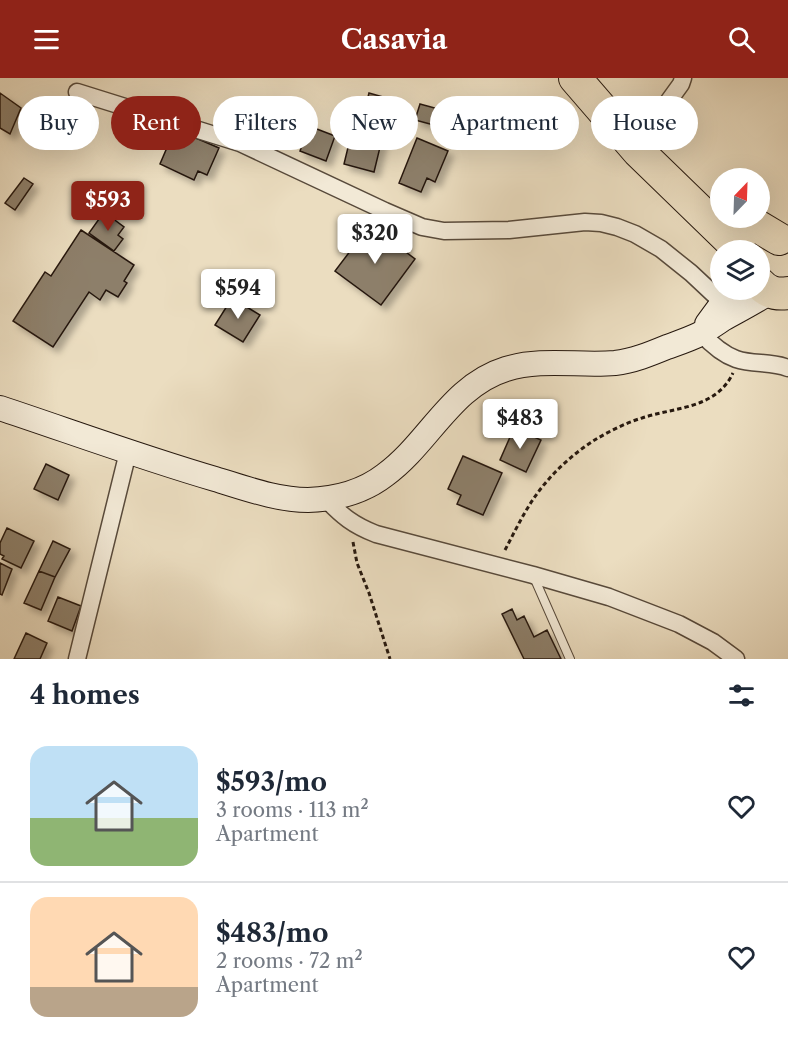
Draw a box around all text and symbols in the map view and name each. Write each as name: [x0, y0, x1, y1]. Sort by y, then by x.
icon: menu: [30, 23, 63, 56]
text: Casavia: [341, 23, 447, 56]
icon: search: [725, 23, 758, 56]
chip: Buy: [18, 96, 99, 150]
chip: Rent: [111, 96, 201, 150]
chip: Filters: [213, 96, 318, 150]
chip: New: [330, 96, 418, 150]
chip: Apartment: [430, 96, 579, 150]
chip: House: [591, 96, 698, 150]
north arrow: [710, 168, 770, 228]
map controls: [710, 168, 770, 300]
pin: $593: [72, 181, 144, 232]
text: $593: [85, 188, 131, 212]
pin: $320: [339, 214, 411, 265]
text: $320: [351, 221, 399, 245]
button: layers: [710, 240, 770, 300]
pin: $594: [202, 269, 274, 320]
text: $594: [215, 276, 261, 300]
pin: $483: [484, 399, 556, 450]
text: $483: [497, 406, 543, 430]
text: 4 homes: [30, 679, 140, 711]
icon: filters: [725, 679, 758, 712]
text: $593/mo: [216, 766, 327, 798]
icon: home: [78, 770, 150, 842]
icon: heart: [725, 790, 758, 823]
text: 3 rooms · 113 m²: [216, 798, 369, 822]
text: Apartment: [216, 822, 319, 846]
text: $483/mo: [216, 917, 329, 949]
icon: home: [78, 921, 150, 993]
icon: heart: [725, 941, 758, 974]
text: 2 rooms · 72 m²: [216, 949, 363, 973]
text: Apartment: [216, 973, 319, 997]

